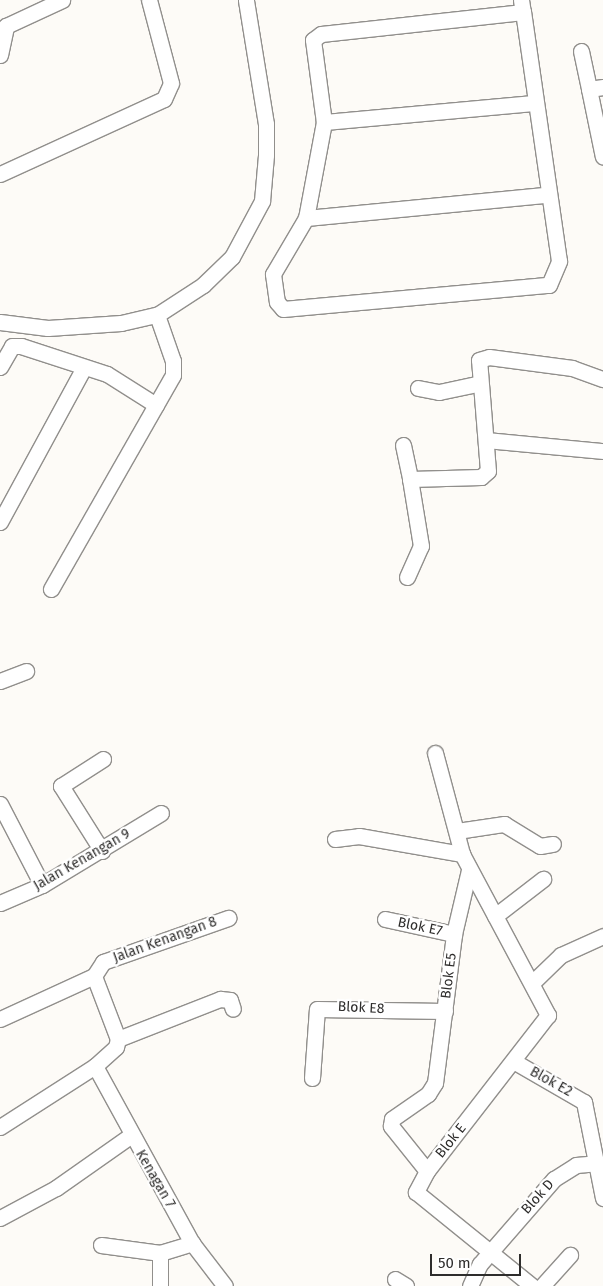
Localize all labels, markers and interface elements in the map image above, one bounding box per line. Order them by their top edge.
street label: Jalan Kenangan 9 [31,825,133,895]
street label: Jalan Kenangan 8 [111,913,219,967]
street label: Blok E7 [396,914,444,940]
street label: Blok E5 [438,952,460,1000]
street label: Blok E8 [337,998,385,1018]
street label: Blok E2 [527,1063,575,1101]
street label: Blok E [432,1121,470,1161]
street label: Kenagan 7 [132,1147,178,1211]
street label: Blok D [518,1176,558,1218]
scale bar [433,1244,524,1276]
text: 50 m [438,1254,471,1272]

